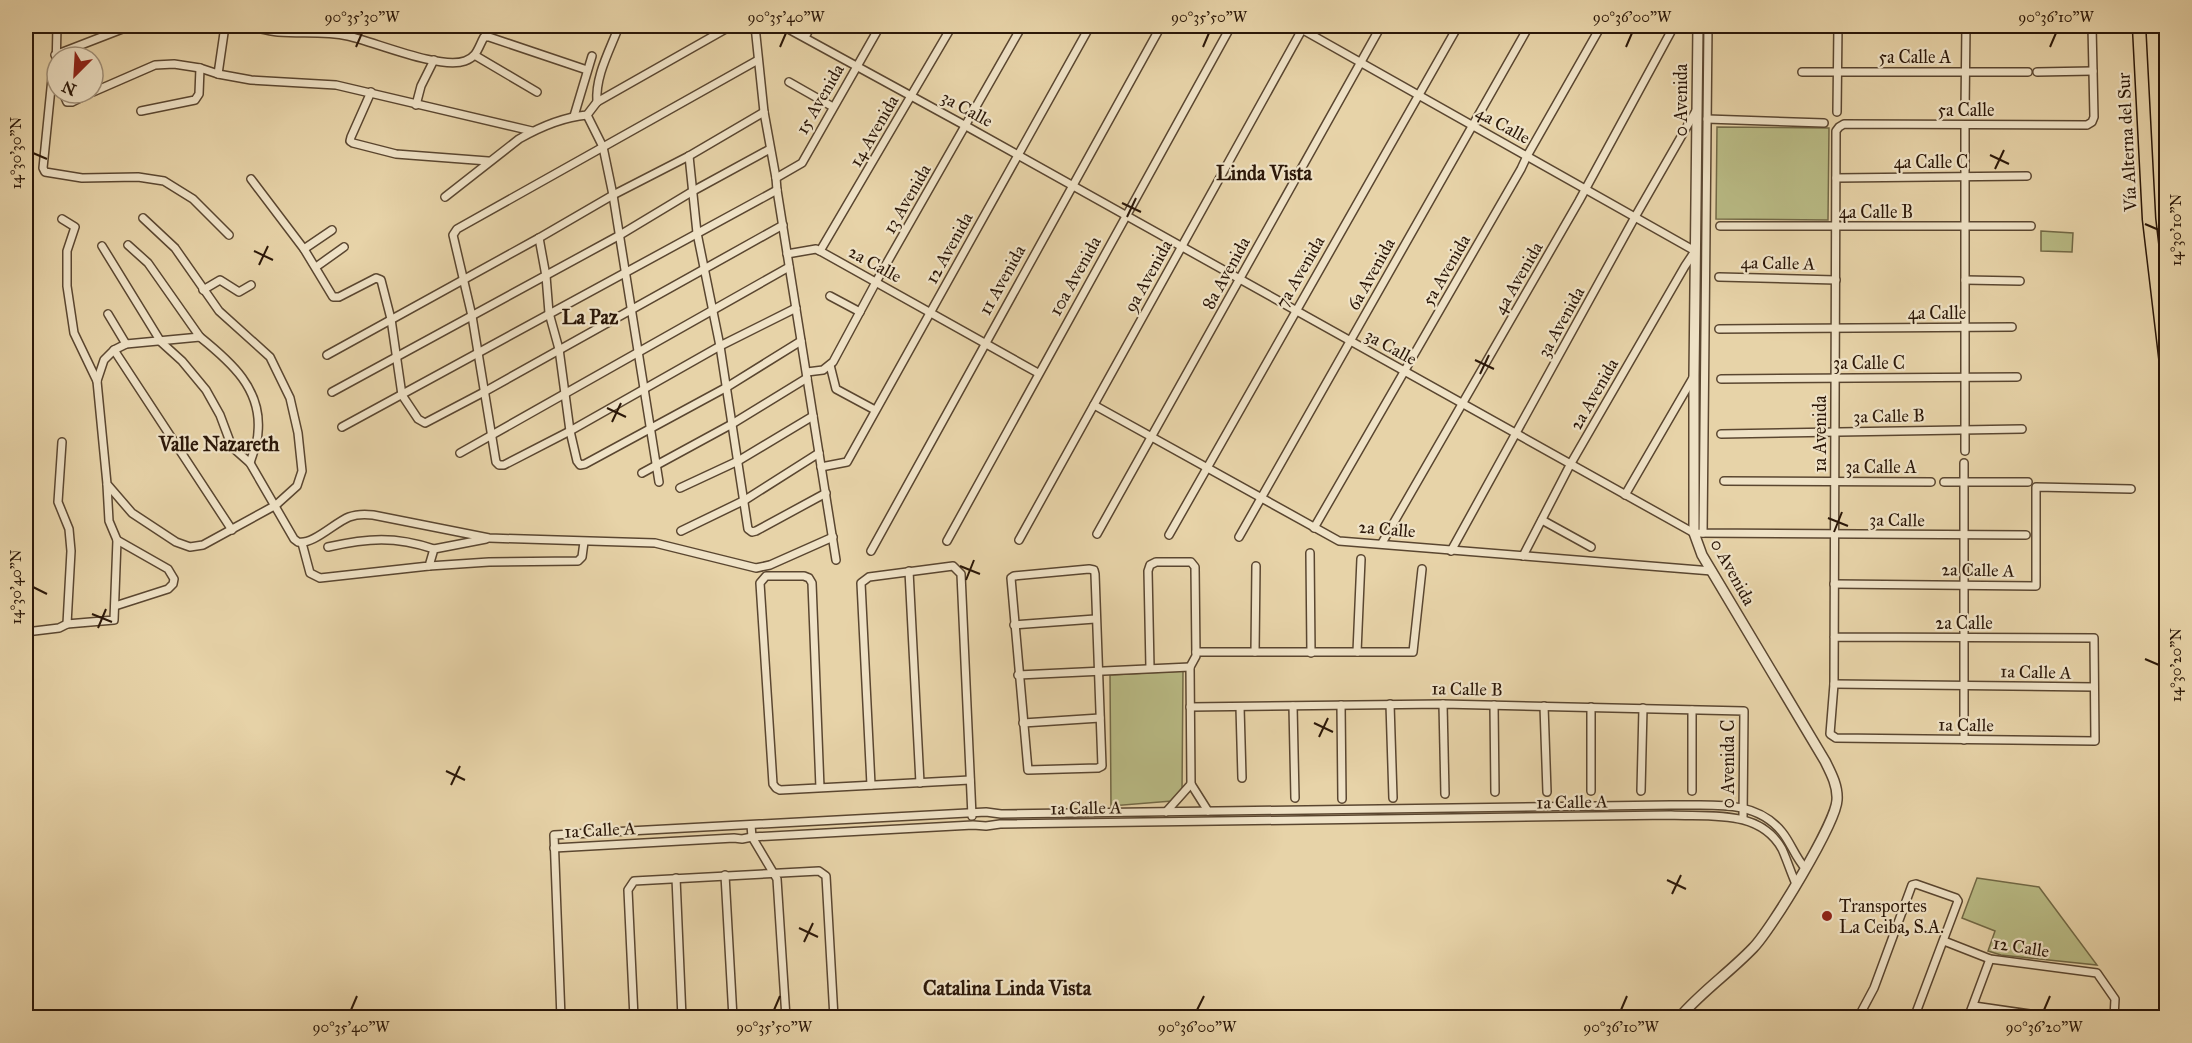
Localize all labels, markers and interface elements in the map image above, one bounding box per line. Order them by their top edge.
text: 90°35'30"W [325,8,400,26]
text: 90°35'40"W [747,8,825,26]
text: 90°35'50"W [1171,8,1248,26]
text: 90°36'00"W [1593,8,1672,26]
text: 90°36'10"W [2018,8,2094,26]
north arrow [45,45,105,105]
street label: 5a Calle A [1879,46,1951,68]
street label: 15 Avenida [791,59,849,138]
street label: 0 Avenida [1670,63,1692,136]
street label: Vía Alterna del Sur [2112,72,2142,213]
text: N [59,77,79,100]
street label: 3a Calle [937,86,997,132]
street label: 14 Avenida [845,91,904,171]
street label: 5a Calle [1938,99,1994,121]
street label: 4a Calle [1472,101,1534,149]
text: 14°30'30"N [7,116,25,189]
street label: 4a Calle C [1894,151,1968,173]
street label: 13 Avenida [878,160,936,238]
district label: Linda Vista [1216,161,1313,185]
text: 14°30'10"N [2167,193,2185,266]
street label: 4a Calle B [1839,201,1913,223]
street label: 12 Avenida [920,208,978,288]
street label: 5a Avenida [1417,230,1475,309]
street label: 10a Avenida [1044,232,1106,320]
street label: 7a Avenida [1271,232,1330,312]
street label: 8a Avenida [1197,233,1255,313]
street label: 6a Avenida [1342,234,1400,314]
street label: 9a Avenida [1119,235,1177,316]
street label: 4a Avenida [1488,237,1548,318]
street label: 2a Calle [845,240,905,288]
street label: 11 Avenida [974,241,1030,319]
street label: 4a Calle A [1741,251,1815,275]
street label: 3a Avenida [1533,283,1590,361]
street label: 4a Calle [1908,302,1966,324]
district label: La Paz [562,305,619,329]
street label: 3a Calle [1361,324,1421,370]
street label: 3a Calle C [1833,352,1905,374]
street label: 2a Avenida [1565,354,1623,434]
street label: 1a Avenida [1809,395,1831,473]
street label: 3a Calle B [1853,404,1925,428]
district label: Valle Nazareth [158,432,280,456]
street label: 3a Calle A [1845,456,1917,478]
street label: 3a Calle [1869,509,1925,531]
street label: 2a Calle [1357,516,1417,542]
street label: 0 Avenida [1706,535,1760,610]
text: 14°30'40"N [7,549,25,624]
street label: 2a Calle A [1941,558,2015,582]
street label: 2a Calle [1935,612,1993,634]
text: 14°30'20"N [2167,628,2185,702]
street label: 1a Calle A [2000,660,2072,684]
street label: 1a Calle B [1431,677,1503,701]
street label: 1a Calle [1938,714,1994,736]
street label: 0 Avenida C [1717,719,1739,809]
street label: 1a Calle A [1536,790,1608,814]
street label: 1a Calle A [1050,796,1122,820]
street label: 1a Calle A [564,817,636,843]
place label: Transportes La Ceiba, S.A. [1839,895,1944,938]
marker: Transportes La Ceiba, S.A. [1820,909,1834,923]
street label: 12 Calle [1991,932,2051,962]
district label: Catalina Linda Vista [923,976,1092,1000]
text: 90°35'40"W [312,1018,390,1036]
text: 90°35'50"W [736,1018,813,1036]
text: 90°36'00"W [1158,1018,1237,1036]
text: 90°36'10"W [1583,1018,1659,1036]
text: 90°36'20"W [2006,1018,2083,1036]

